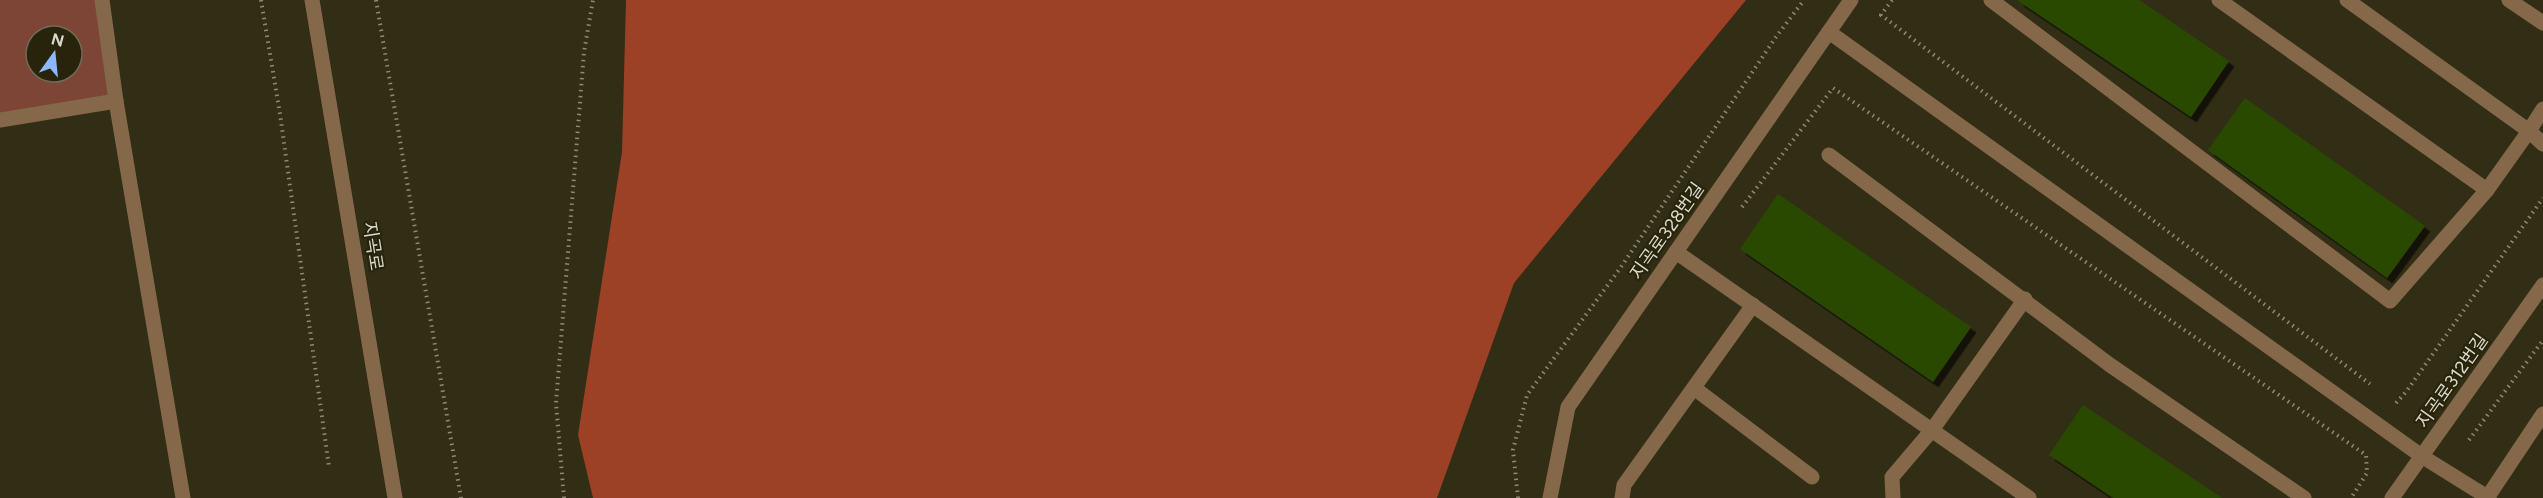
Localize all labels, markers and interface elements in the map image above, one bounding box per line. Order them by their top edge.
north arrow [24,24,84,84]
text: N [49,29,66,51]
street label: 지곡로328번길 [1625,178,1709,284]
street label: 지곡로 [358,220,388,272]
street label: 지곡로312번길 [2411,330,2493,432]

